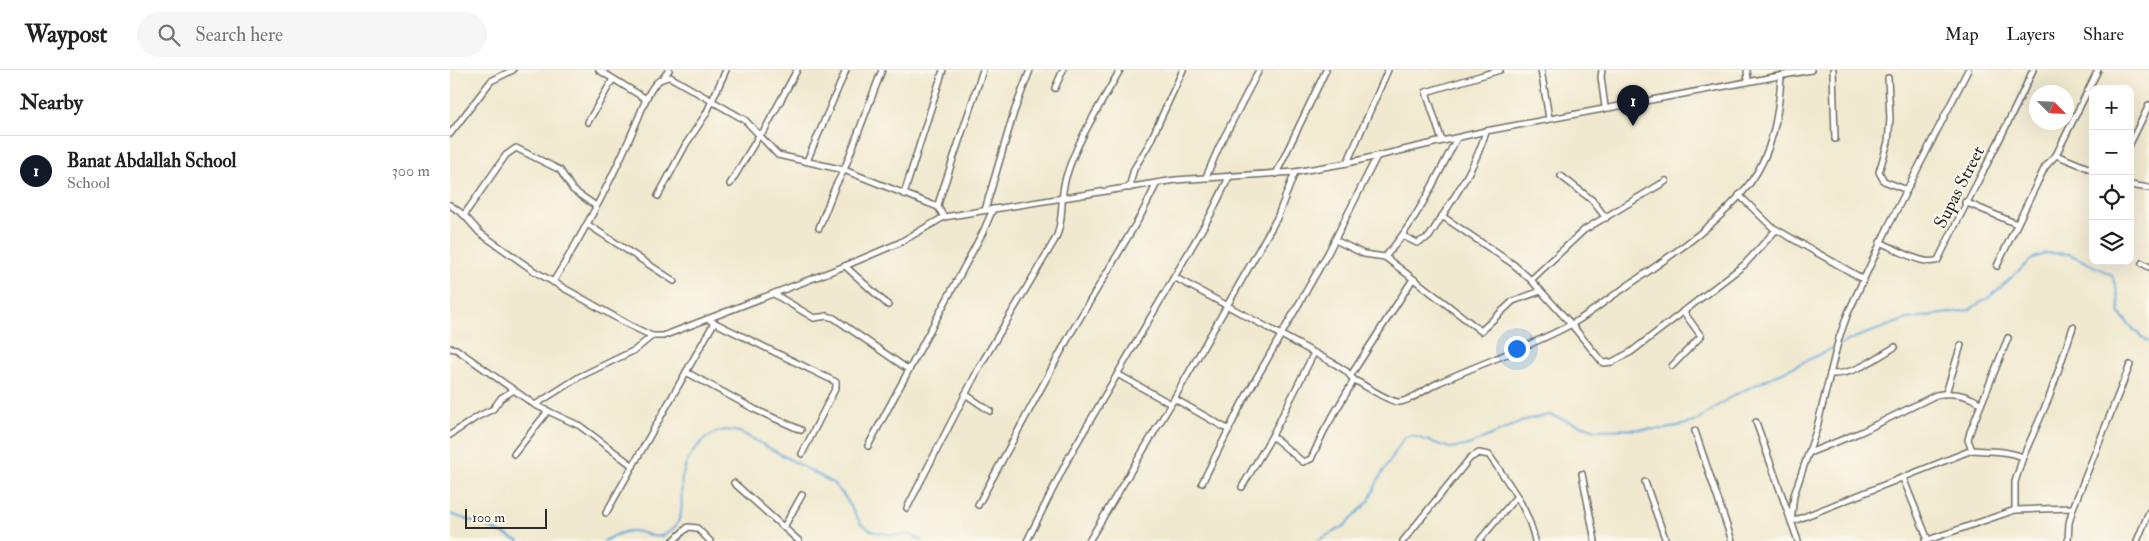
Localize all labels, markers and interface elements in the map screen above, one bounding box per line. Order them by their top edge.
search box [137,12,487,57]
text: Waypost [25,19,107,50]
icon: search [155,21,183,49]
text: Search here [195,23,283,47]
text: Map [1945,23,1979,46]
text: Layers [2007,23,2055,46]
text: Share [2083,23,2124,46]
pin: 1 [1617,85,1649,126]
north arrow [2029,85,2074,130]
map controls [2089,85,2134,265]
button: + [2089,85,2134,130]
text: Nearby [20,89,83,116]
button: − [2089,130,2134,175]
street label: Supas Street [1929,142,1990,232]
text: Banat Abdallah School [67,149,236,173]
text: 1 [33,161,39,181]
text: 300 m [392,161,430,181]
text: School [67,173,110,193]
button: locate [2089,175,2134,220]
button: layers [2089,220,2134,265]
your location [1504,336,1530,362]
scale bar [465,506,548,529]
text: 100 m [472,509,505,526]

